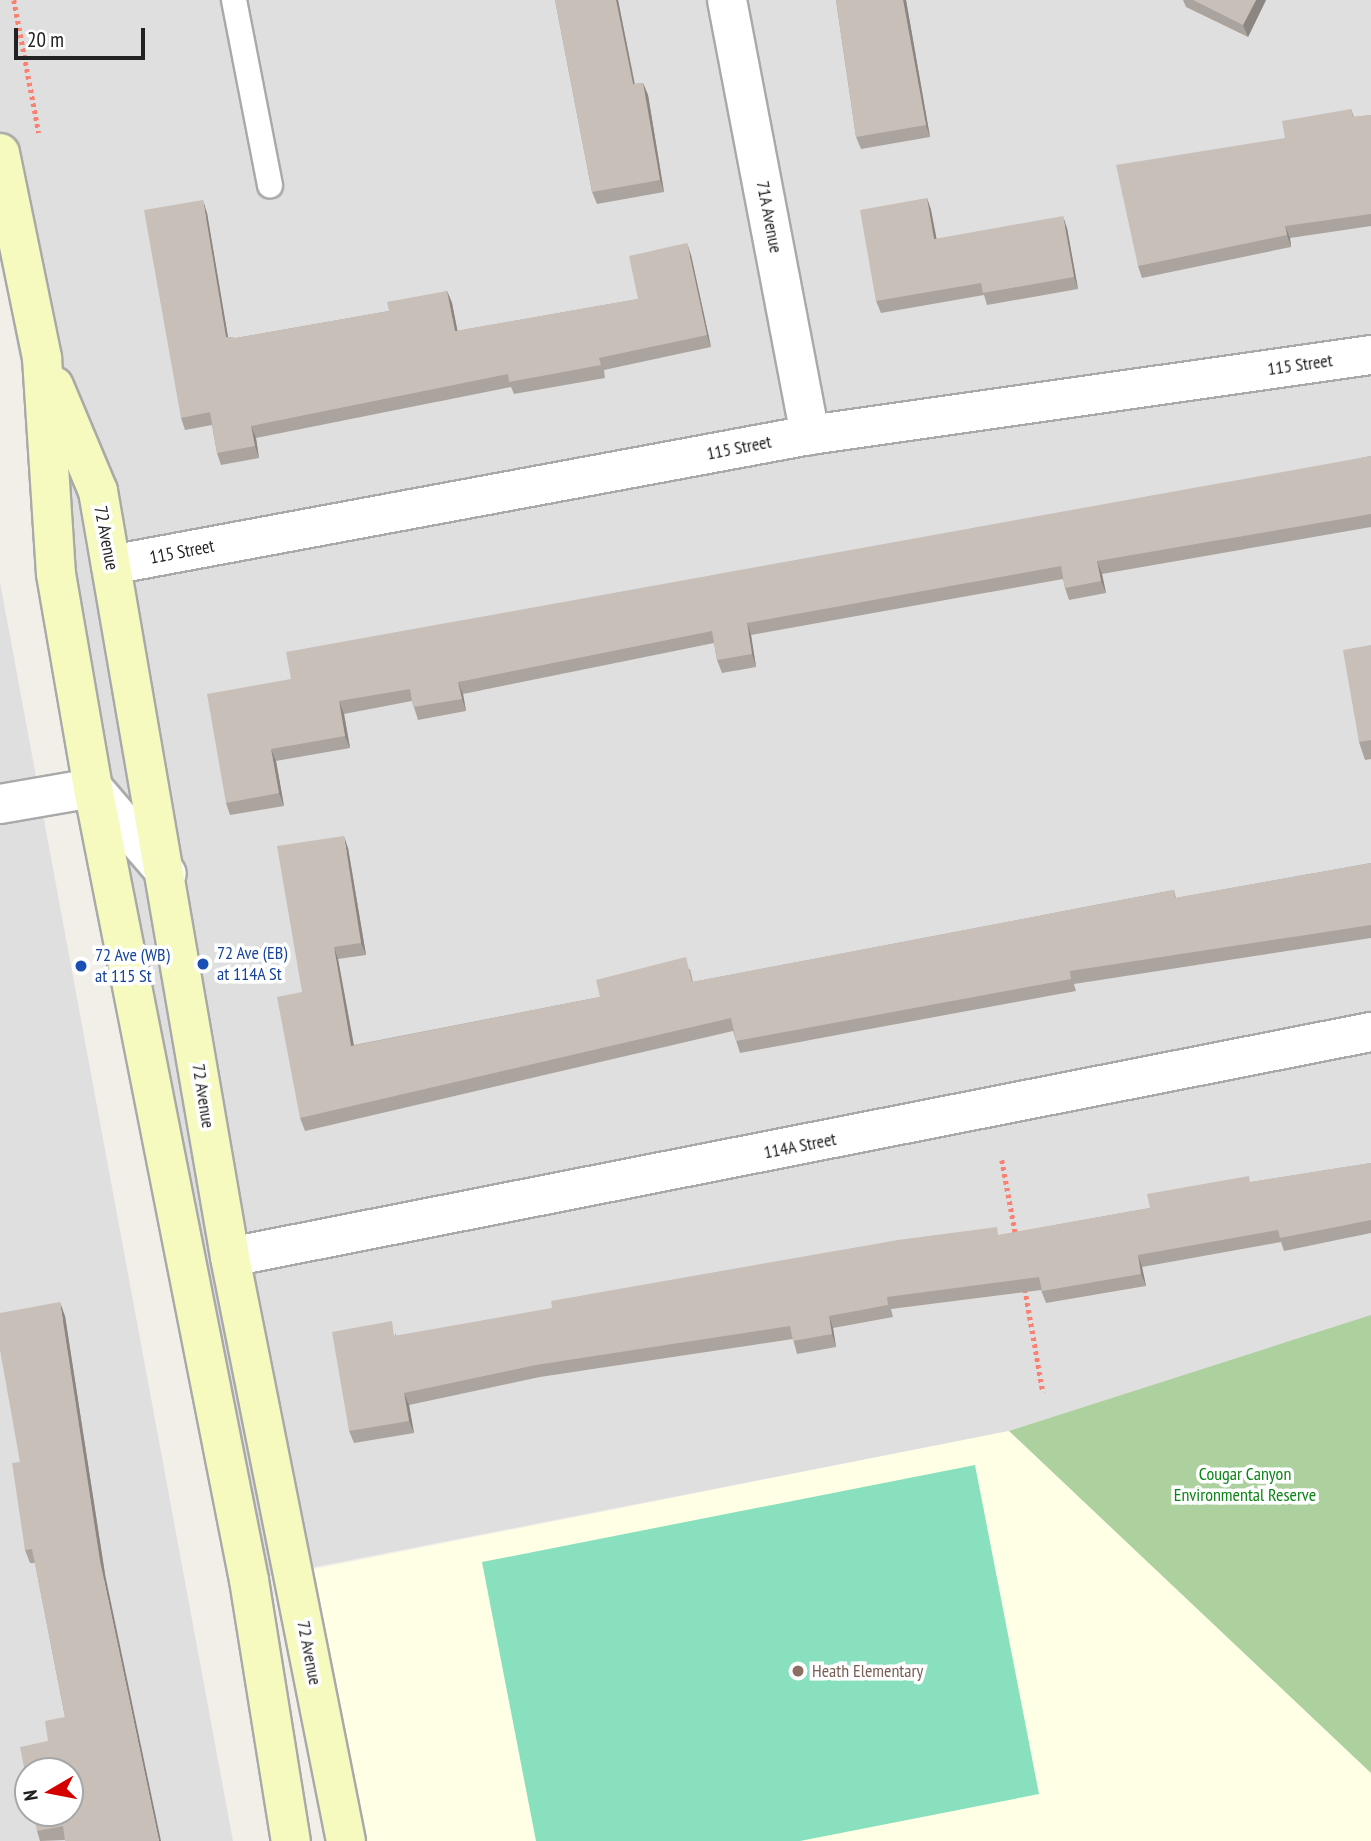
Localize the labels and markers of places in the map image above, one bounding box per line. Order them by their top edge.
place label: 72 Ave (EB) at 114A St [217,943,288,986]
place label: 72 Ave (WB) at 115 St [95,945,170,988]
marker: 72 Ave (EB) at 114A St [195,956,211,972]
marker: 72 Ave (WB) at 115 St [73,958,89,974]
place label: Heath Elementary [812,1660,923,1682]
marker: Heath Elementary [790,1663,806,1679]

